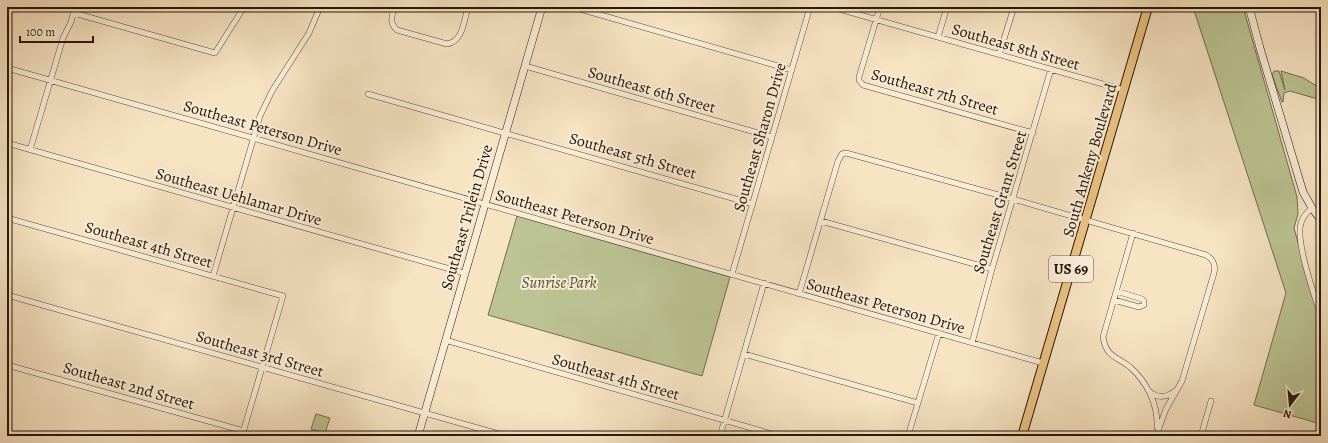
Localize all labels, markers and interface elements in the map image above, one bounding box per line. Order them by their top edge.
scale bar [20,18,93,44]
street label: Southeast 8th Street [949,18,1082,76]
text: 100 m [26,24,55,40]
street label: Southeast Sharon Drive [728,60,792,214]
street label: Southeast 6th Street [585,61,718,119]
street label: Southeast 7th Street [869,63,1001,121]
street label: South Ankeny Boulevard [1057,80,1123,240]
street label: Southeast Peterson Drive [181,95,345,161]
street label: Southeast 5th Street [567,127,699,185]
street label: Southeast Grant Street [968,128,1032,276]
street label: Southeast Trilein Drive [436,142,498,293]
street label: Southeast Uehlamar Drive [153,163,324,231]
street label: Southeast Peterson Drive [493,184,657,250]
street label: Southeast 4th Street [82,216,215,274]
road number: US 69 [1049,256,1093,282]
park label: Sunrise Park [521,272,597,294]
street label: Southeast Peterson Drive [804,273,968,339]
street label: Southeast 3rd Street [193,325,326,383]
street label: Southeast 4th Street [549,348,682,406]
street label: Southeast 2nd Street [61,357,197,415]
north arrow [1270,385,1310,425]
text: N [1281,406,1293,422]

